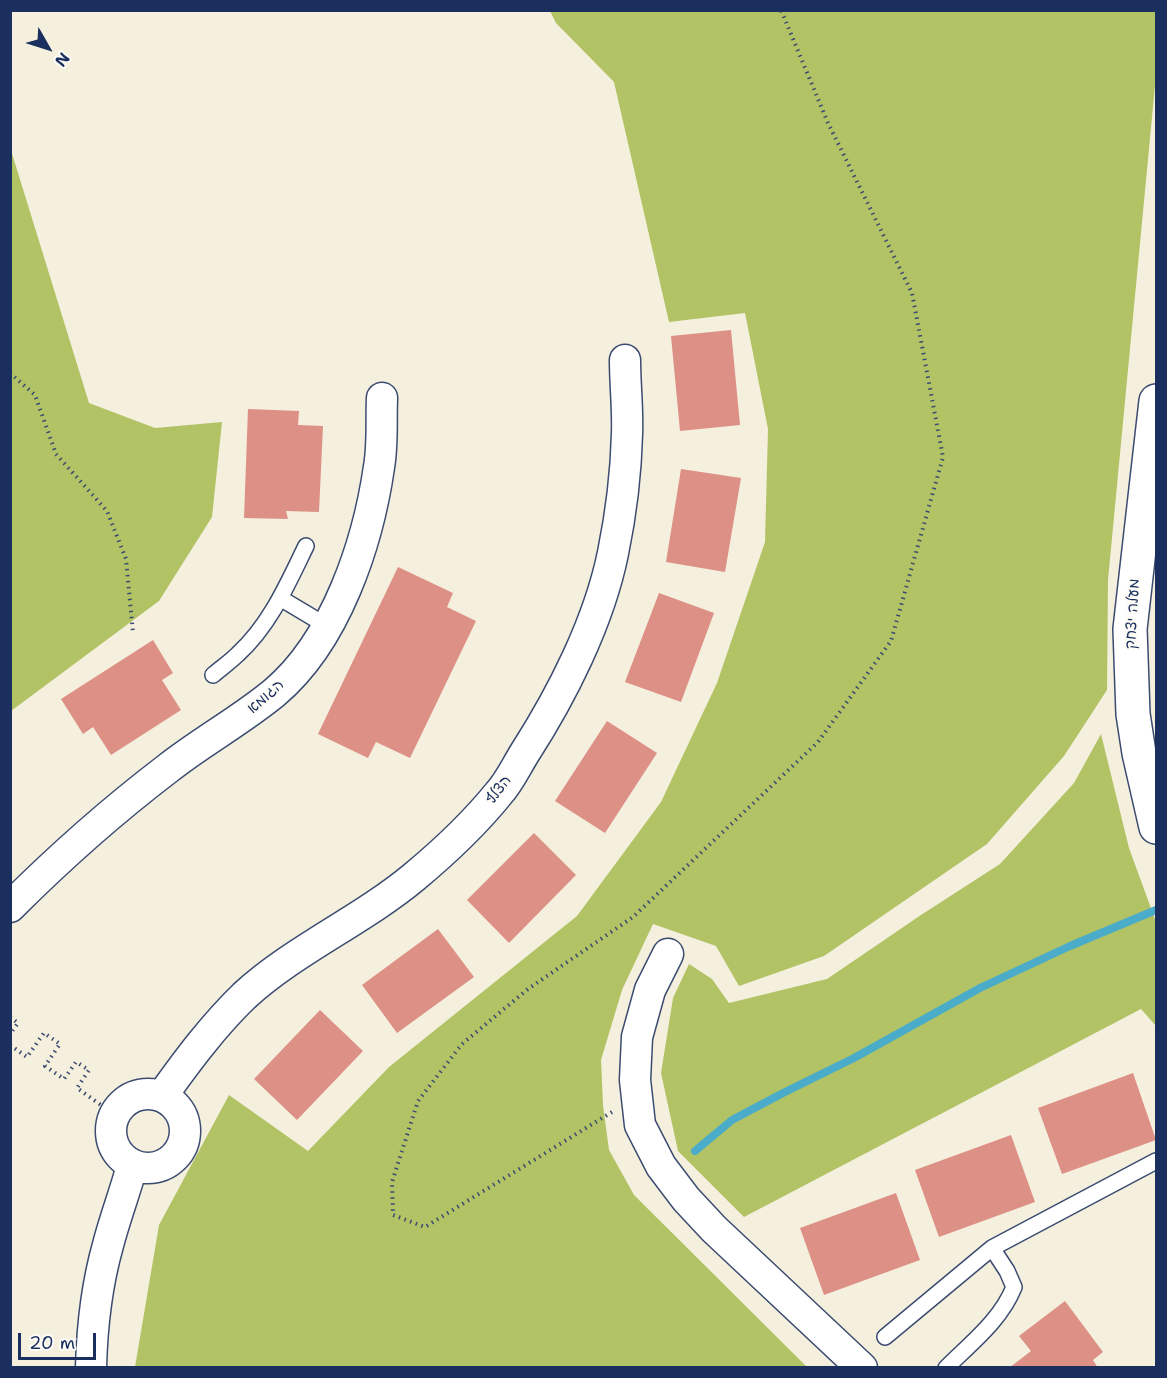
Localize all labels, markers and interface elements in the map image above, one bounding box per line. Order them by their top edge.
north arrow [18,18,78,78]
text: N [50,48,75,71]
street label: מעלה יצחק [1122,578,1144,650]
street label: הגומא [244,676,288,718]
street label: הצלף [482,772,516,808]
scale bar [21,1321,99,1359]
text: 20 m [29,1331,75,1355]

